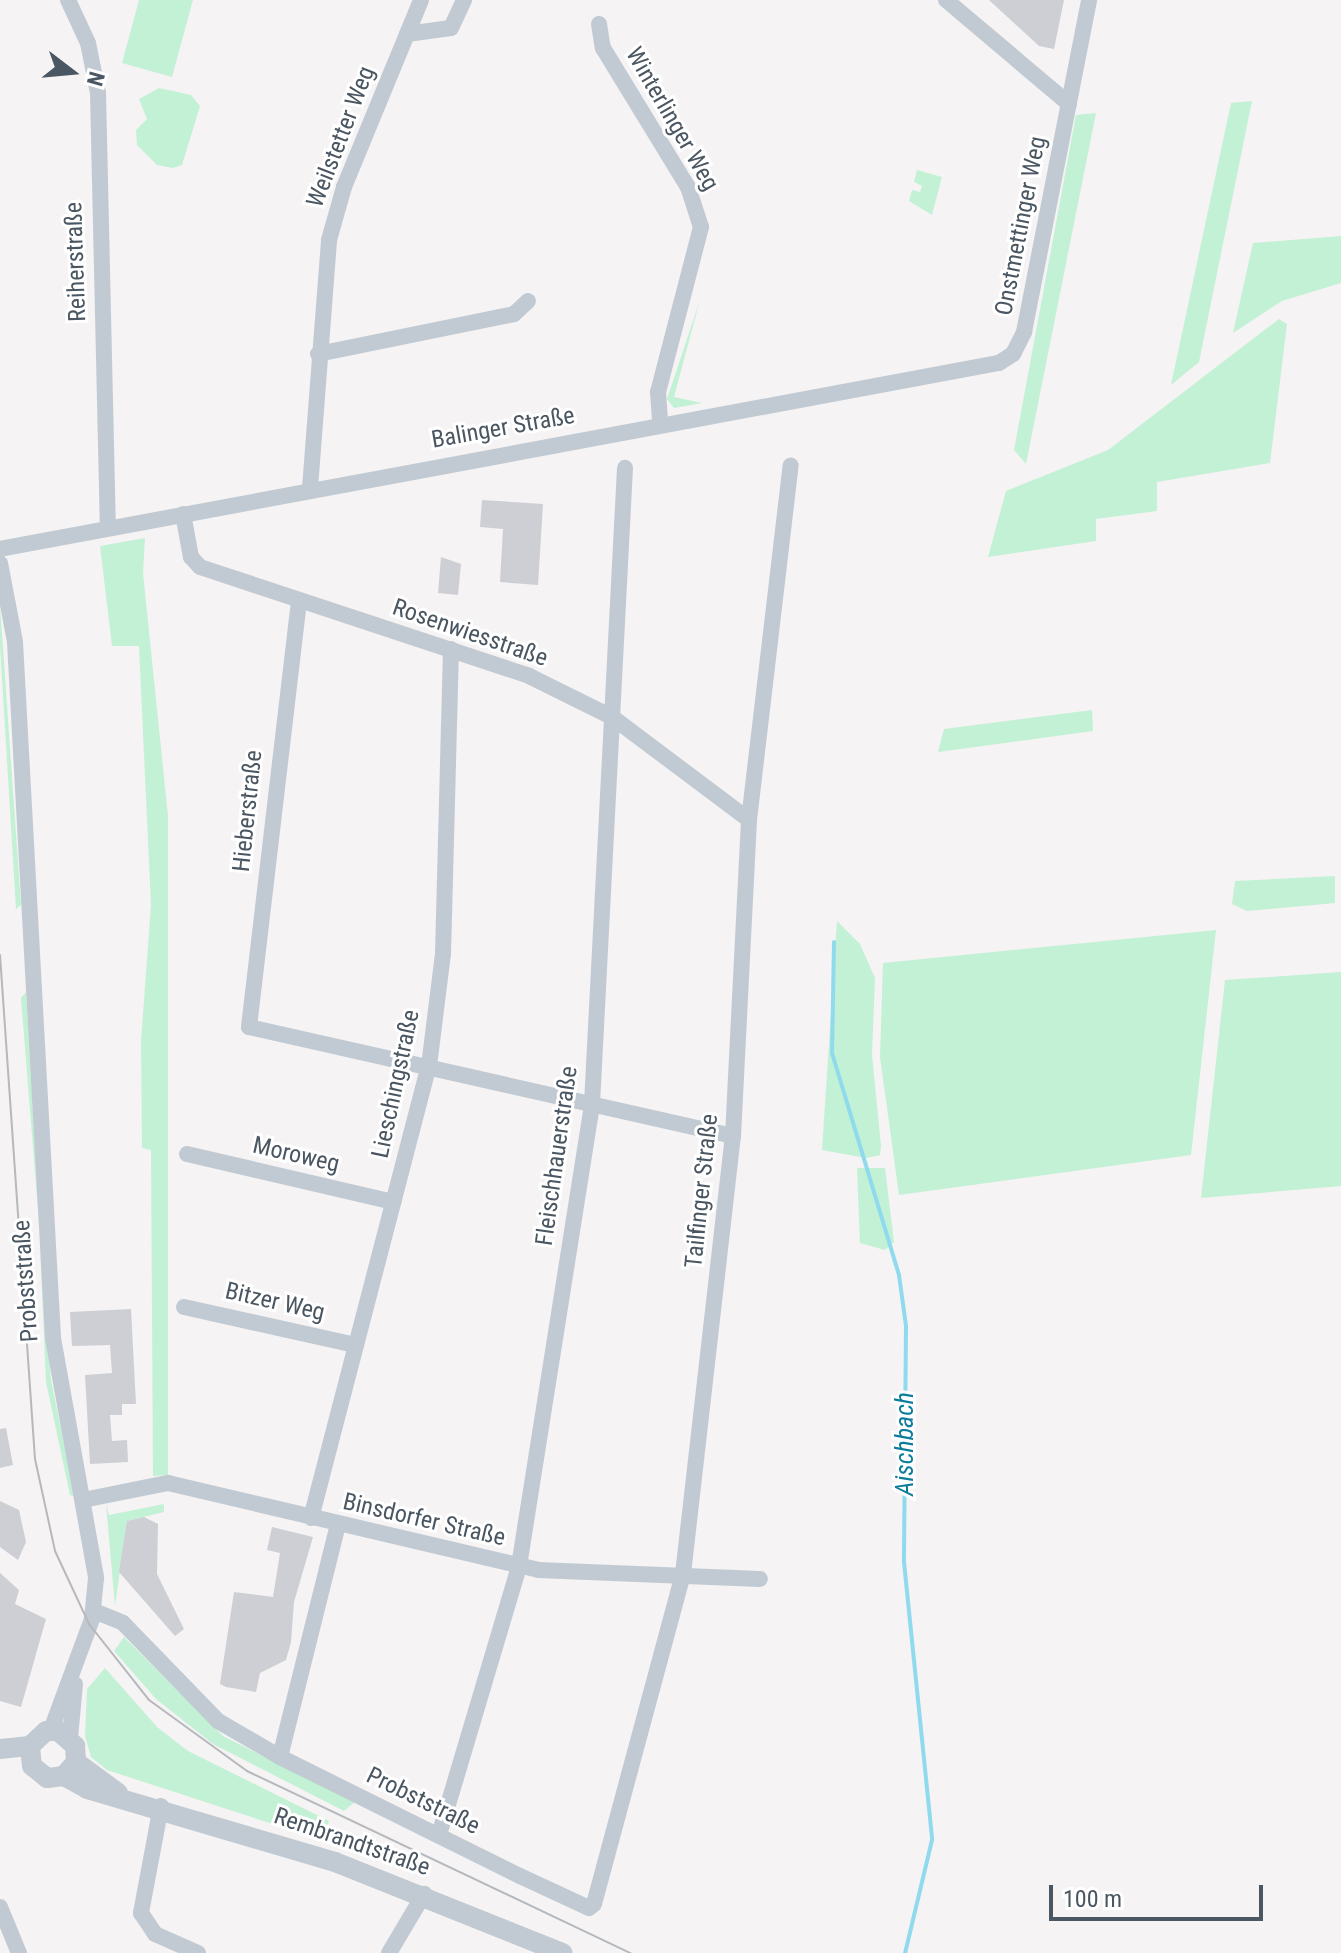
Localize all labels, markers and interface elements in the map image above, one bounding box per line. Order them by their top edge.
north arrow [32,32,112,112]
street label: Winterlinger Weg [619,42,725,196]
street label: Weilstetter Weg [301,62,381,212]
text: N [82,69,109,89]
street label: Onstmettinger Weg [990,134,1052,318]
street label: Reiherstraße [60,202,92,322]
street label: Balinger Straße [429,401,577,455]
street label: Rosenwiesstraße [389,593,551,673]
street label: Hieberstraße [227,749,269,873]
street label: Lieschingstraße [366,1007,426,1161]
street label: Fleischhauerstraße [530,1064,584,1248]
street label: Tailfinger Straße [680,1113,724,1269]
street label: Moroweg [250,1131,342,1179]
street label: Probststraße [7,1219,45,1343]
street label: Bitzer Weg [222,1277,328,1327]
water label: Aischbach [889,1392,921,1496]
street label: Binsdorfer Straße [340,1487,508,1553]
street label: Probststraße [362,1761,484,1841]
street label: Rembrandtstraße [270,1802,434,1882]
scale bar [1053,1869,1267,1919]
text: 100 m [1063,1885,1122,1913]

